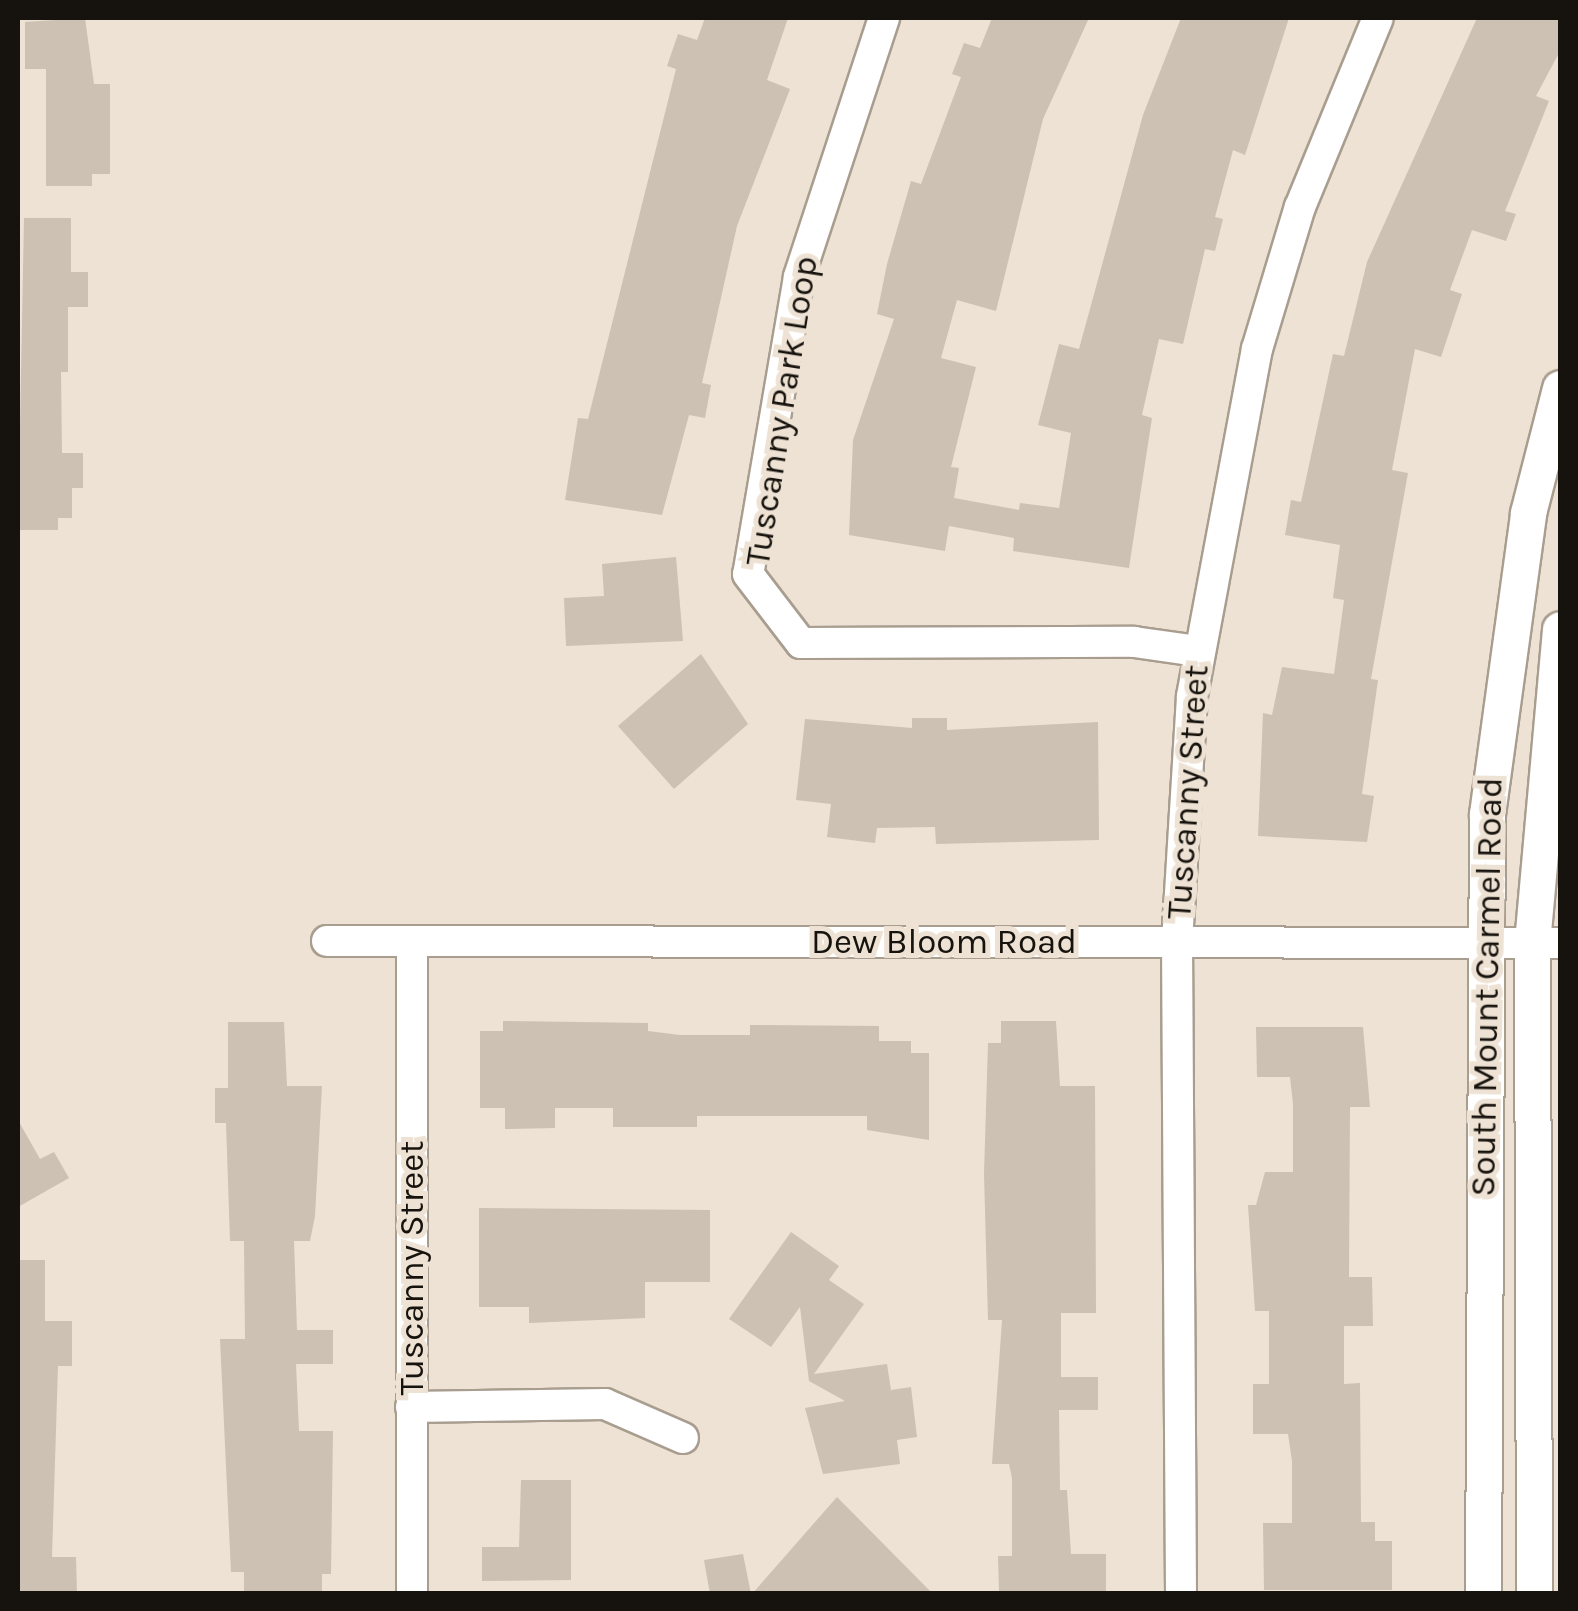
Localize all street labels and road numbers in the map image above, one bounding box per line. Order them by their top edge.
street label: Tuscanny Park Loop [737,253,827,569]
street label: Tuscanny Street [1158,663,1218,921]
street label: South Mount Carmel Road [1462,777,1512,1197]
street label: Dew Bloom Road [811,921,1077,963]
street label: Tuscanny Street [391,1141,433,1395]

